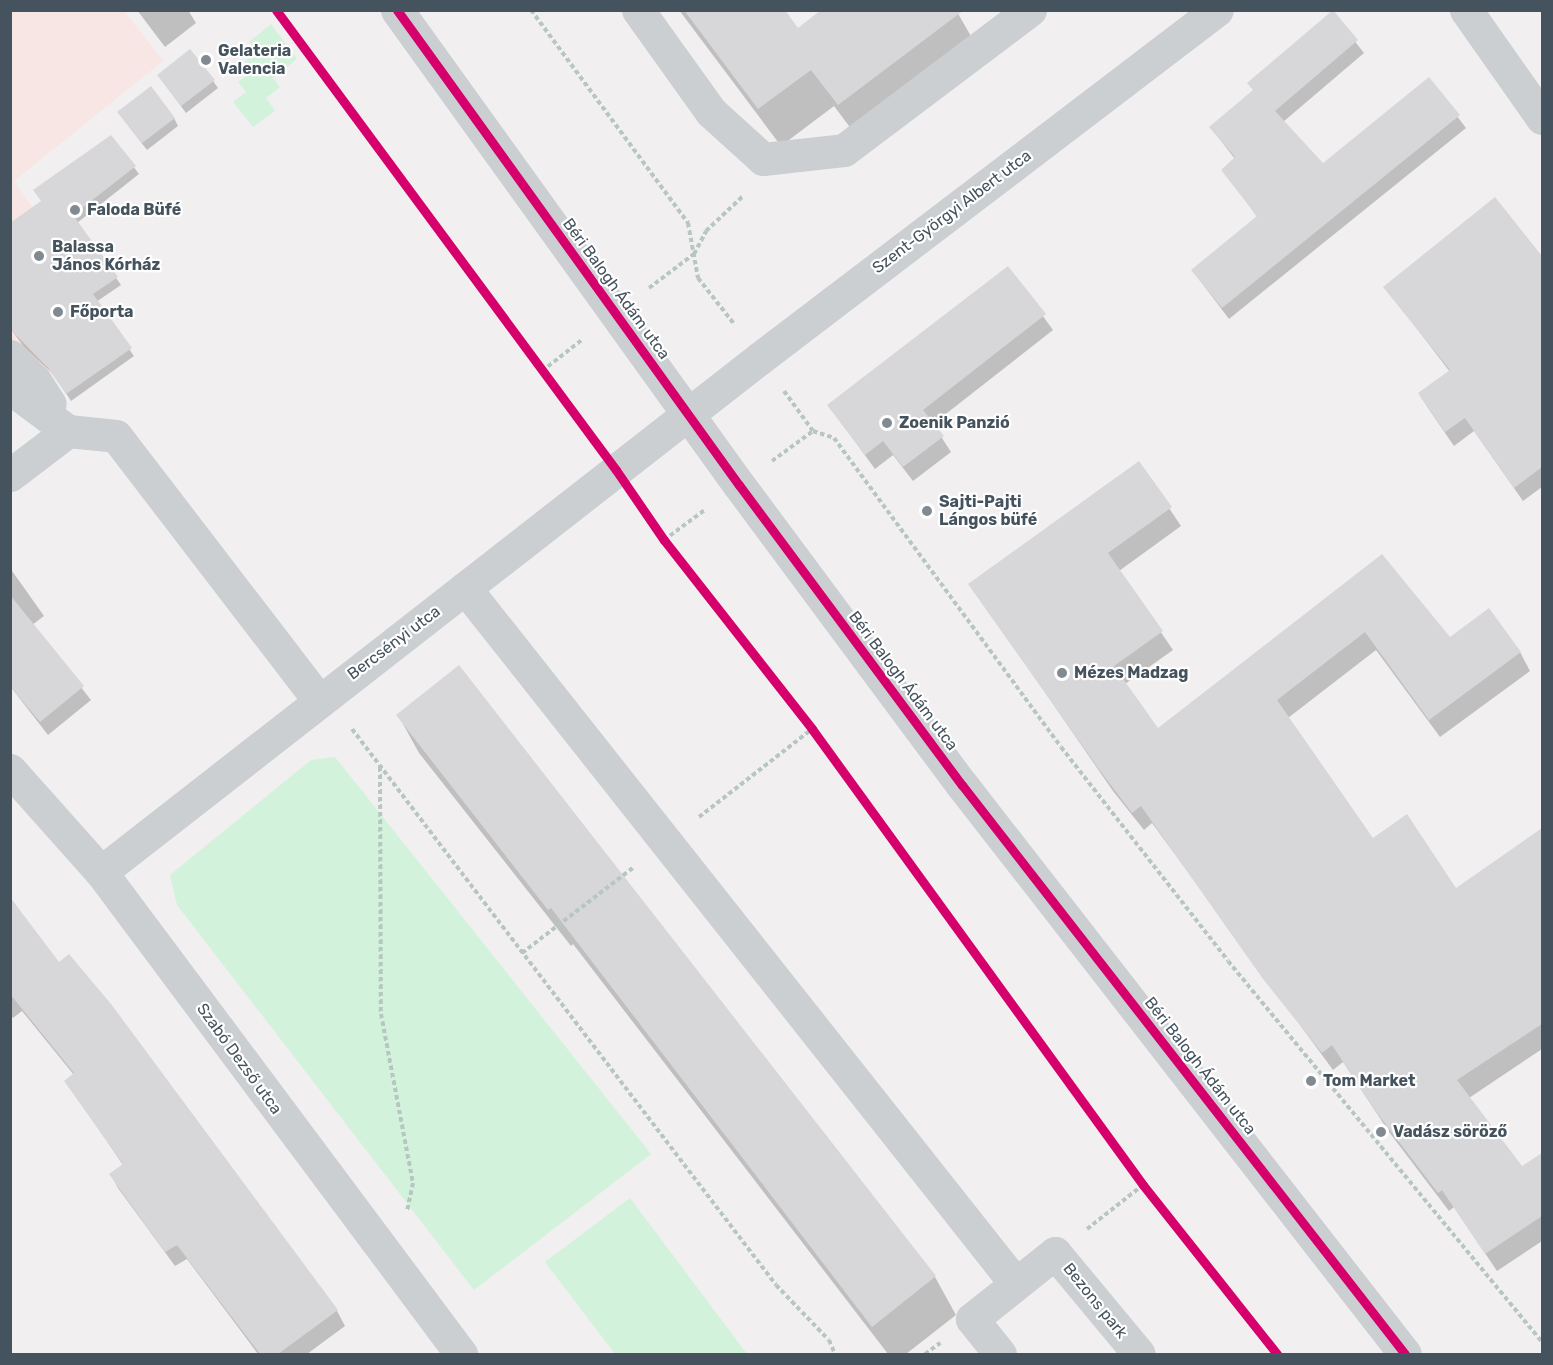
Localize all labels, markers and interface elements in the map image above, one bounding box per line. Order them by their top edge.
place label: Gelateria Valencia [218,41,291,79]
marker: Gelateria Valencia [199,53,213,67]
street label: Szent-Györgyi Albert utca [869,146,1035,278]
place label: Faloda Büfé [87,200,181,220]
marker: Faloda Büfé [68,203,82,217]
street label: Béri Balogh Ádám utca [558,215,674,363]
place label: Balassa János Kórház [52,237,160,275]
marker: Balassa János Kórház [30,247,48,265]
place label: Főporta [70,302,134,322]
marker: Főporta [51,305,65,319]
place label: Zoenik Panzió [899,413,1010,433]
marker: Zoenik Panzió [880,416,894,430]
place label: Sajti-Pajti Lángos büfé [939,492,1037,530]
marker: Sajti-Pajti Lángos büfé [920,504,934,518]
street label: Bercsényi utca [344,602,444,684]
street label: Béri Balogh Ádám utca [844,607,962,755]
place label: Mézes Madzag [1074,663,1188,683]
marker: Mézes Madzag [1055,666,1069,680]
street label: Béri Balogh Ádám utca [1140,993,1260,1139]
street label: Szabó Dezső utca [192,1000,286,1118]
place label: Tom Market [1323,1071,1415,1091]
marker: Tom Market [1304,1074,1318,1088]
place label: Vadász söröző [1393,1122,1507,1142]
marker: Vadász söröző [1374,1125,1388,1139]
street label: Bezons park [1059,1259,1131,1343]

